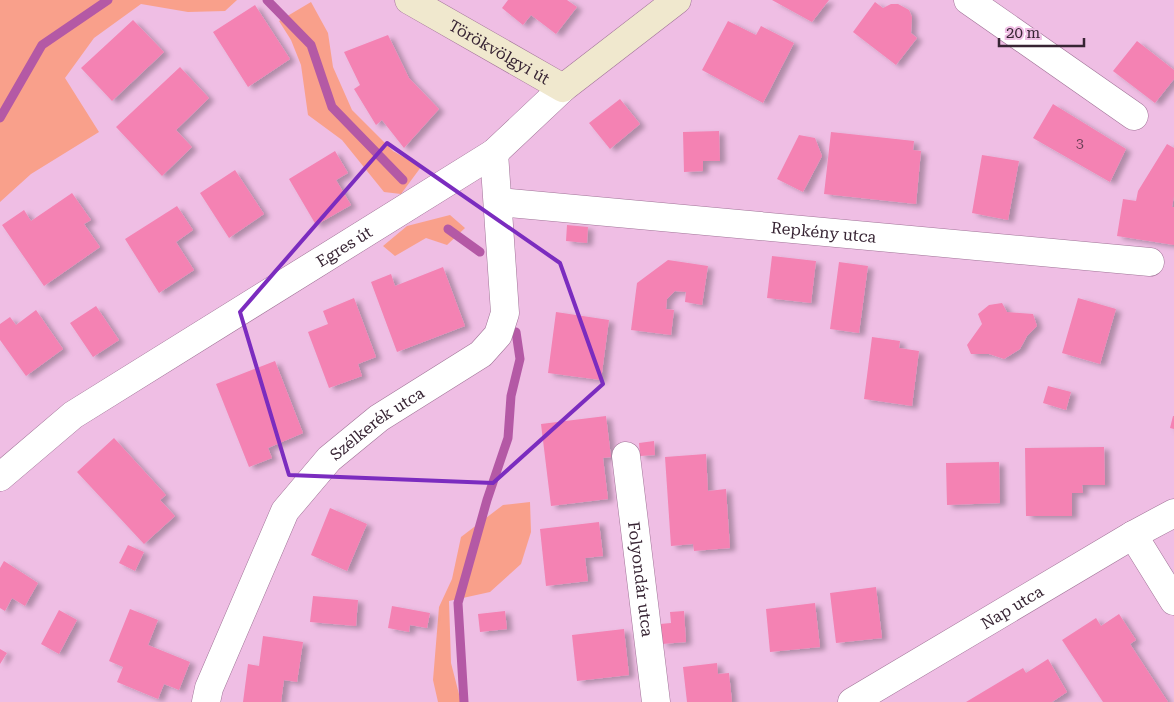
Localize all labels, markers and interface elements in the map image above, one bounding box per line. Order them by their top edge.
scale bar [999,15,1084,47]
street label: Törökvölgyi út [445,16,553,88]
text: 20 m [1006,24,1041,42]
house number: 3 [1076,135,1084,151]
street label: Repkény utca [770,218,877,247]
street label: Egres út [313,222,376,271]
street label: Szélkerék utca [326,383,428,464]
street label: Folyondár utca [624,520,657,638]
street label: Nap utca [978,581,1047,633]

